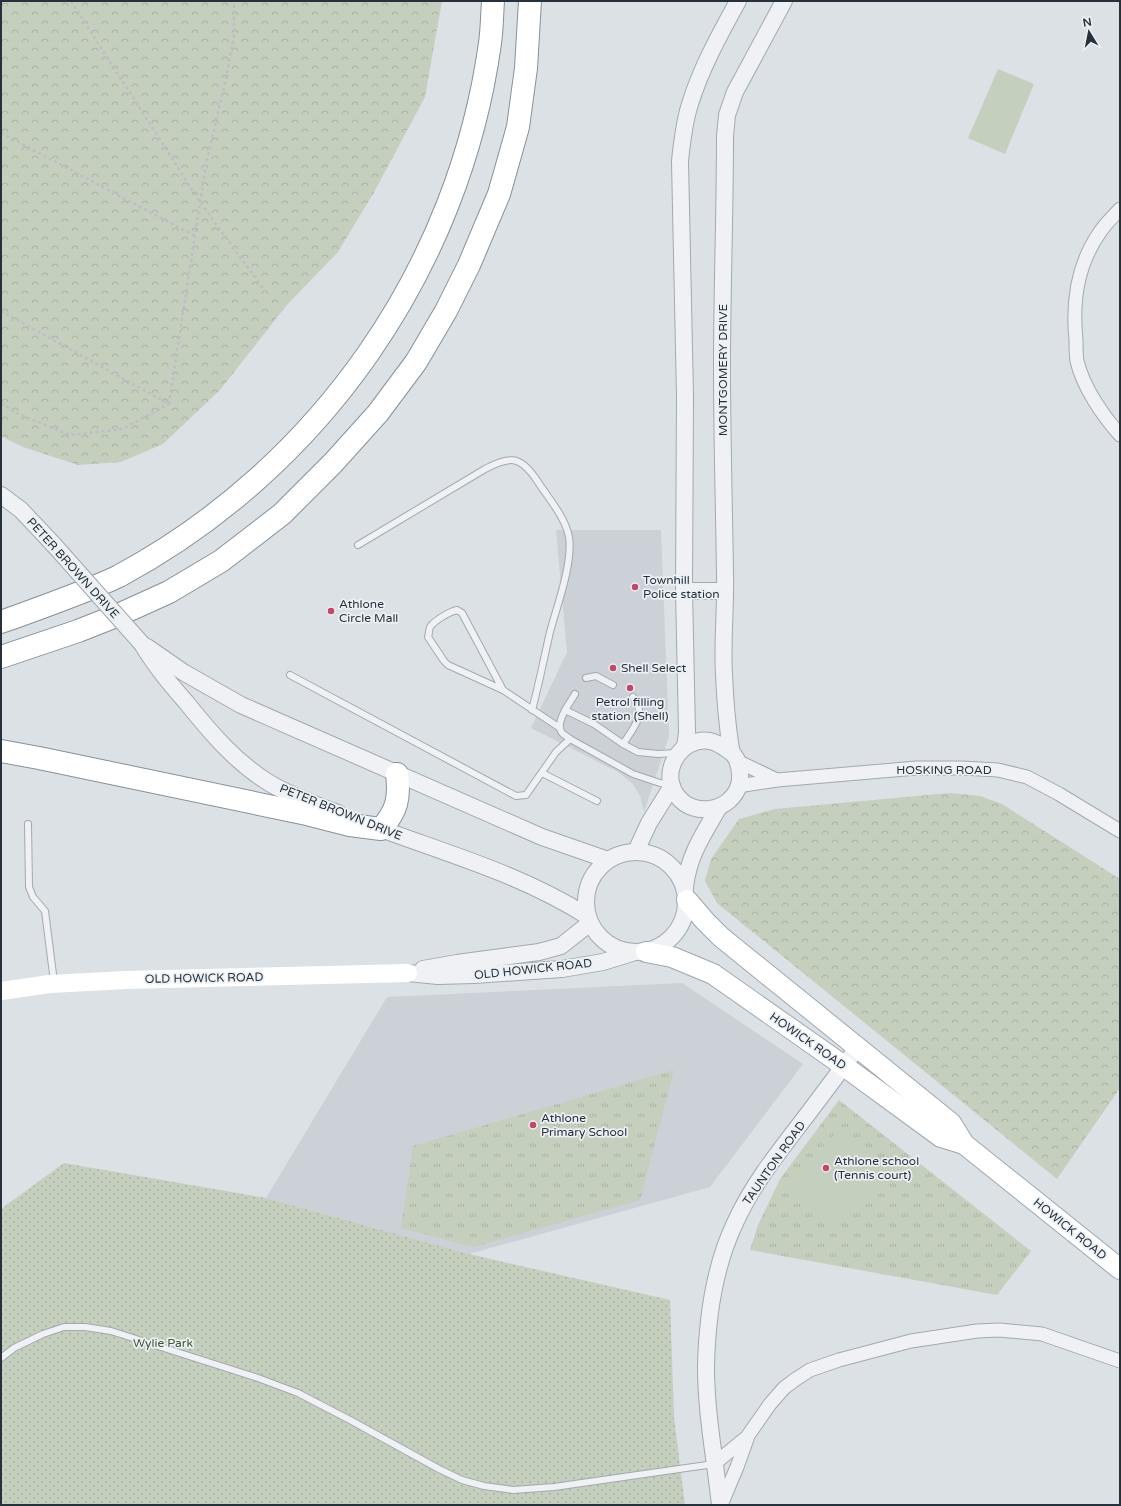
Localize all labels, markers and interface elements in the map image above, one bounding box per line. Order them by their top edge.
north arrow [1069,12,1109,52]
text: N [1082,15,1093,30]
street label: MONTGOMERY DRIVE [716,303,730,436]
street label: PETER BROWN DRIVE [24,515,122,622]
place label: Townhill Police station [643,573,720,601]
marker: Townhill Police station [630,582,640,592]
place label: Athlone Circle Mall [339,597,398,625]
marker: Athlone Circle Mall [326,606,336,616]
place label: Shell Select [621,661,687,675]
marker: Shell Select [608,663,618,673]
marker: Petrol filling station (Shell) [625,683,635,693]
place label: Petrol filling station (Shell) [591,695,669,723]
street label: HOSKING ROAD [896,763,992,777]
street label: PETER BROWN DRIVE [278,781,405,843]
street label: OLD HOWICK ROAD [473,956,593,982]
street label: OLD HOWICK ROAD [145,970,263,986]
street label: HOWICK ROAD [767,1009,849,1073]
place label: Athlone Primary School [541,1111,627,1139]
street label: TAUNTON ROAD [740,1118,808,1208]
marker: Athlone Primary School [528,1120,538,1130]
place label: Athlone school (Tennis court) [834,1154,919,1182]
marker: Athlone school (Tennis court) [821,1163,831,1173]
street label: HOWICK ROAD [1031,1195,1109,1263]
park label: Wylie Park [133,1336,193,1350]

